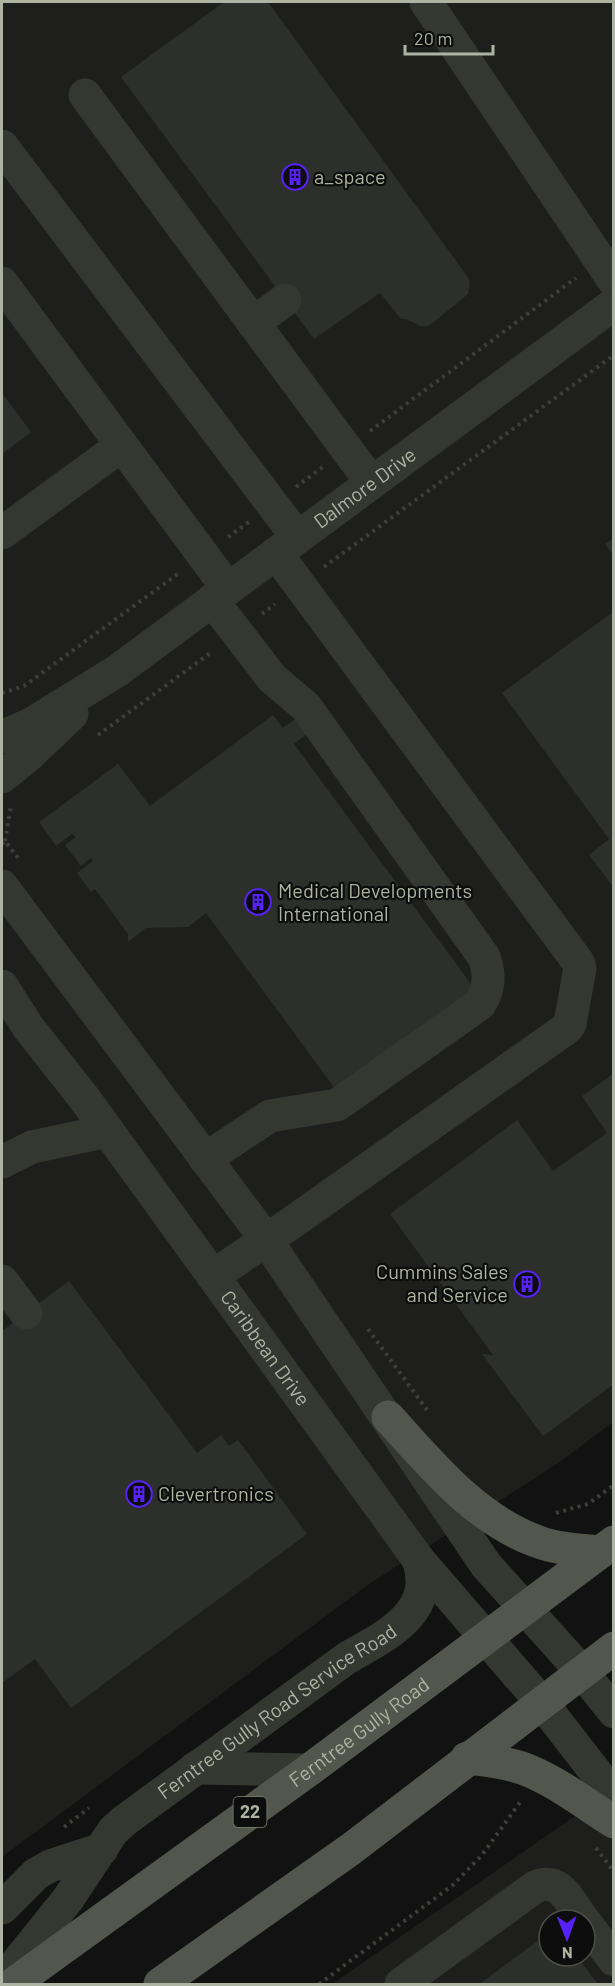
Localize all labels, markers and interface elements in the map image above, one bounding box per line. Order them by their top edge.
scale bar [405,18,494,56]
text: 20 m [414,27,452,49]
building icon: a_space [280,162,310,192]
place label: a_space [314,164,386,188]
street label: Dalmore Drive [309,442,420,533]
place label: Medical Developments International [278,878,472,925]
building icon: Medical Developments International [243,887,273,917]
place label: Cummins Sales and Service [376,1259,508,1306]
building icon: Cummins Sales and Service [512,1269,542,1299]
street label: Caribbean Drive [216,1285,316,1410]
building icon: Clevertronics [124,1479,154,1509]
place label: Clevertronics [158,1481,274,1505]
street label: Ferntree Gully Road Service Road [153,1619,401,1803]
street label: Ferntree Gully Road [283,1672,433,1792]
road number: 22 [234,1797,266,1827]
north arrow [537,1908,597,1968]
text: N [562,1944,573,1963]

